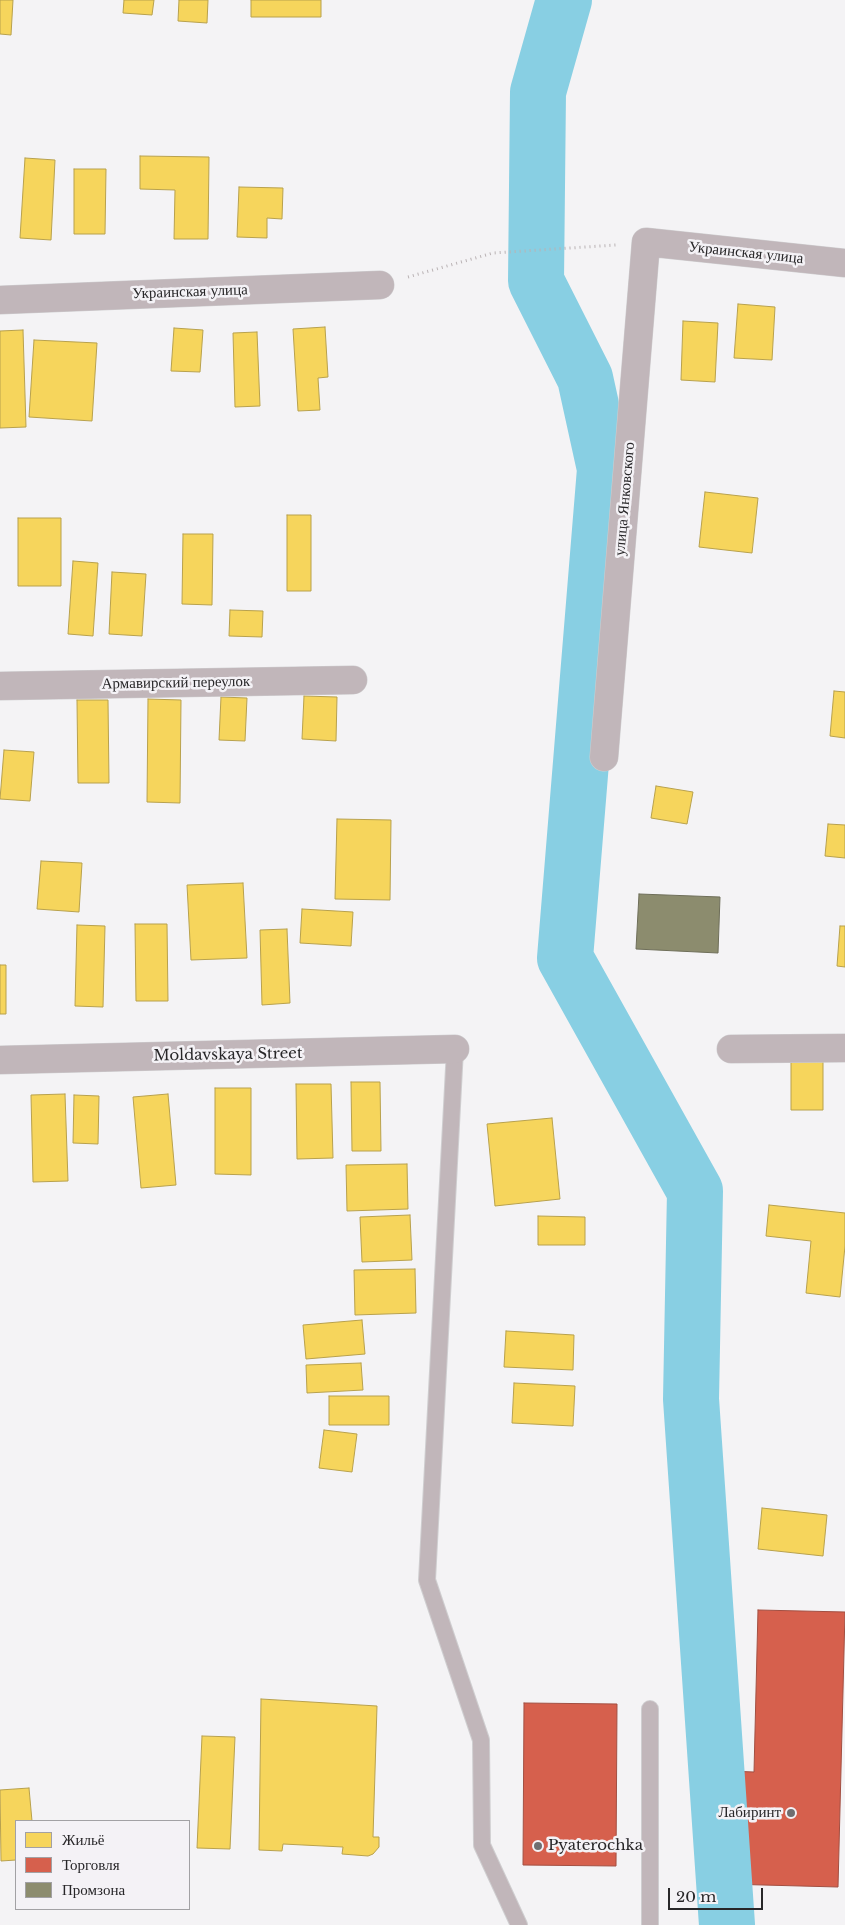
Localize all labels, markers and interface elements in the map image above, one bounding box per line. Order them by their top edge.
street label: Украинская улица [688,238,804,268]
street label: Украинская улица [132,281,248,303]
street label: улица Янковского [611,441,639,557]
street label: Армавирский переулок [102,673,250,693]
street label: Moldavskaya Street [153,1045,303,1065]
place label: Лабиринт [718,1804,781,1822]
marker: Лабиринт [785,1807,797,1819]
legend [15,1820,190,1910]
text: Жильё [62,1830,104,1849]
place label: Pyaterochka [548,1837,643,1855]
marker: Pyaterochka [532,1840,544,1852]
text: Торговля [62,1855,120,1874]
scale bar [670,1878,765,1910]
text: Промзона [62,1880,125,1899]
text: 20 m [676,1887,716,1906]

